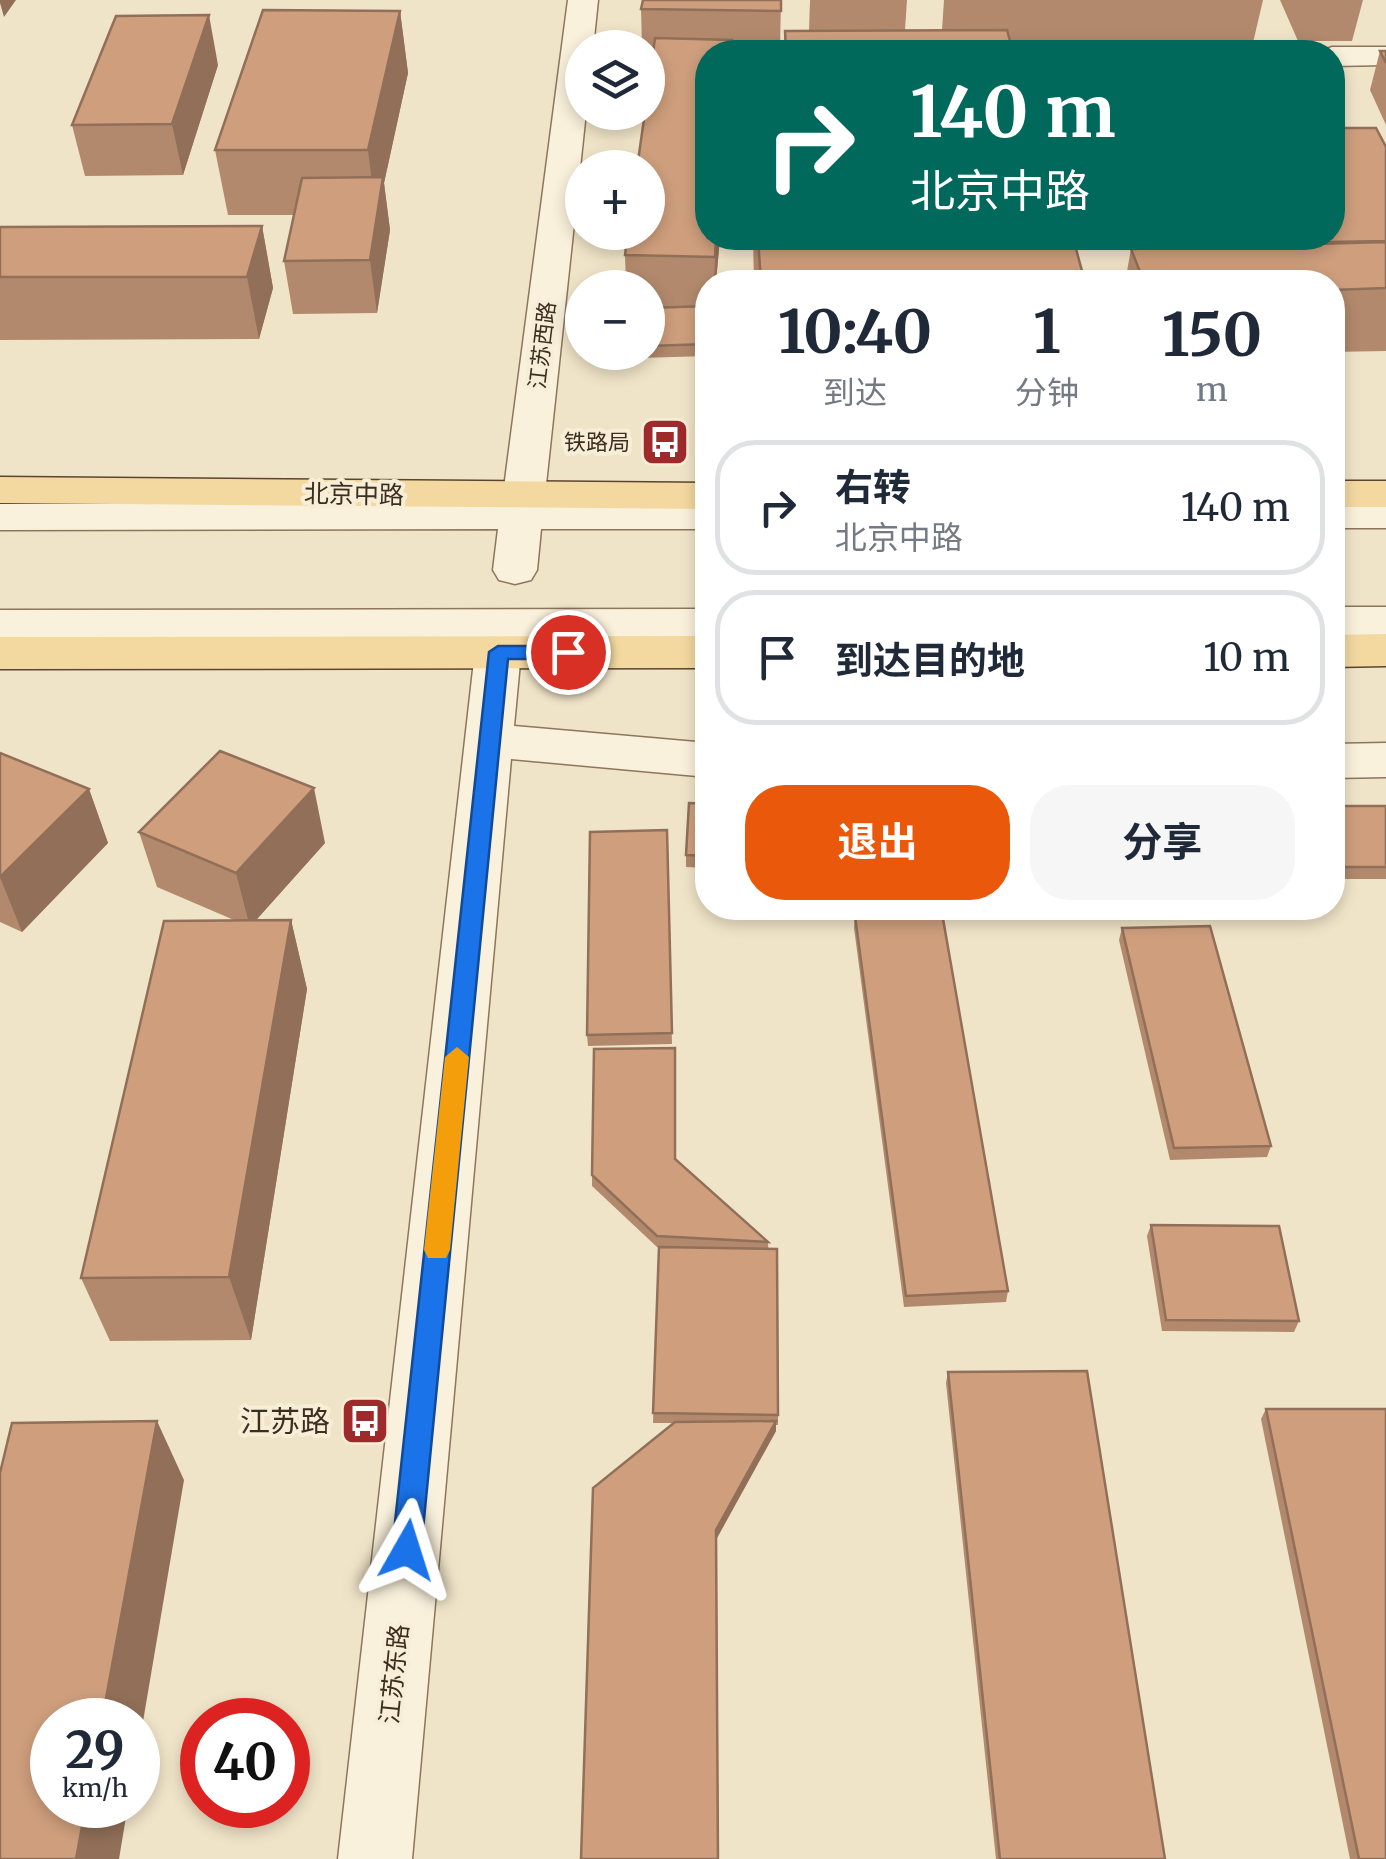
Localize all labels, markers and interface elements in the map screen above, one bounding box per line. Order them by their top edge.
map controls [565,30,665,370]
button: layers [565,30,665,130]
text: 140 m [910,68,1116,156]
icon: right [745,80,875,210]
button: + [565,150,665,250]
text: 北京中路 [910,163,1090,219]
button: − [565,270,665,370]
text: 10:40 [778,294,932,369]
text: 1 [1033,294,1061,369]
text: 150 [1162,297,1262,372]
street label: 江苏西路 [523,300,561,390]
text: m [1196,370,1228,410]
text: 到达 [823,373,887,413]
text: 分钟 [1015,373,1079,413]
bus stop icon: 铁路局 [639,416,691,468]
place label: 铁路局 [564,428,630,456]
text: 右转 [835,464,911,511]
street label: 北京中路 [304,477,404,511]
icon: right [750,480,805,535]
text: 140 m [1181,484,1290,531]
text: 北京中路 [835,518,963,558]
pin [526,610,611,695]
icon: arrive [541,625,596,680]
icon: arrive [750,630,805,685]
text: 10 m [1203,634,1290,681]
text: 到达目的地 [835,637,1025,684]
button: 退出 [745,785,1010,900]
button: 分享 [1030,785,1295,900]
bus stop icon: 江苏路 [339,1395,391,1447]
place label: 江苏路 [240,1402,330,1440]
position arrow [355,1498,459,1602]
street label: 江苏东路 [373,1623,415,1725]
speed limit sign: 40 [180,1698,310,1828]
text: 29 [65,1719,125,1782]
text: km/h [62,1772,128,1804]

